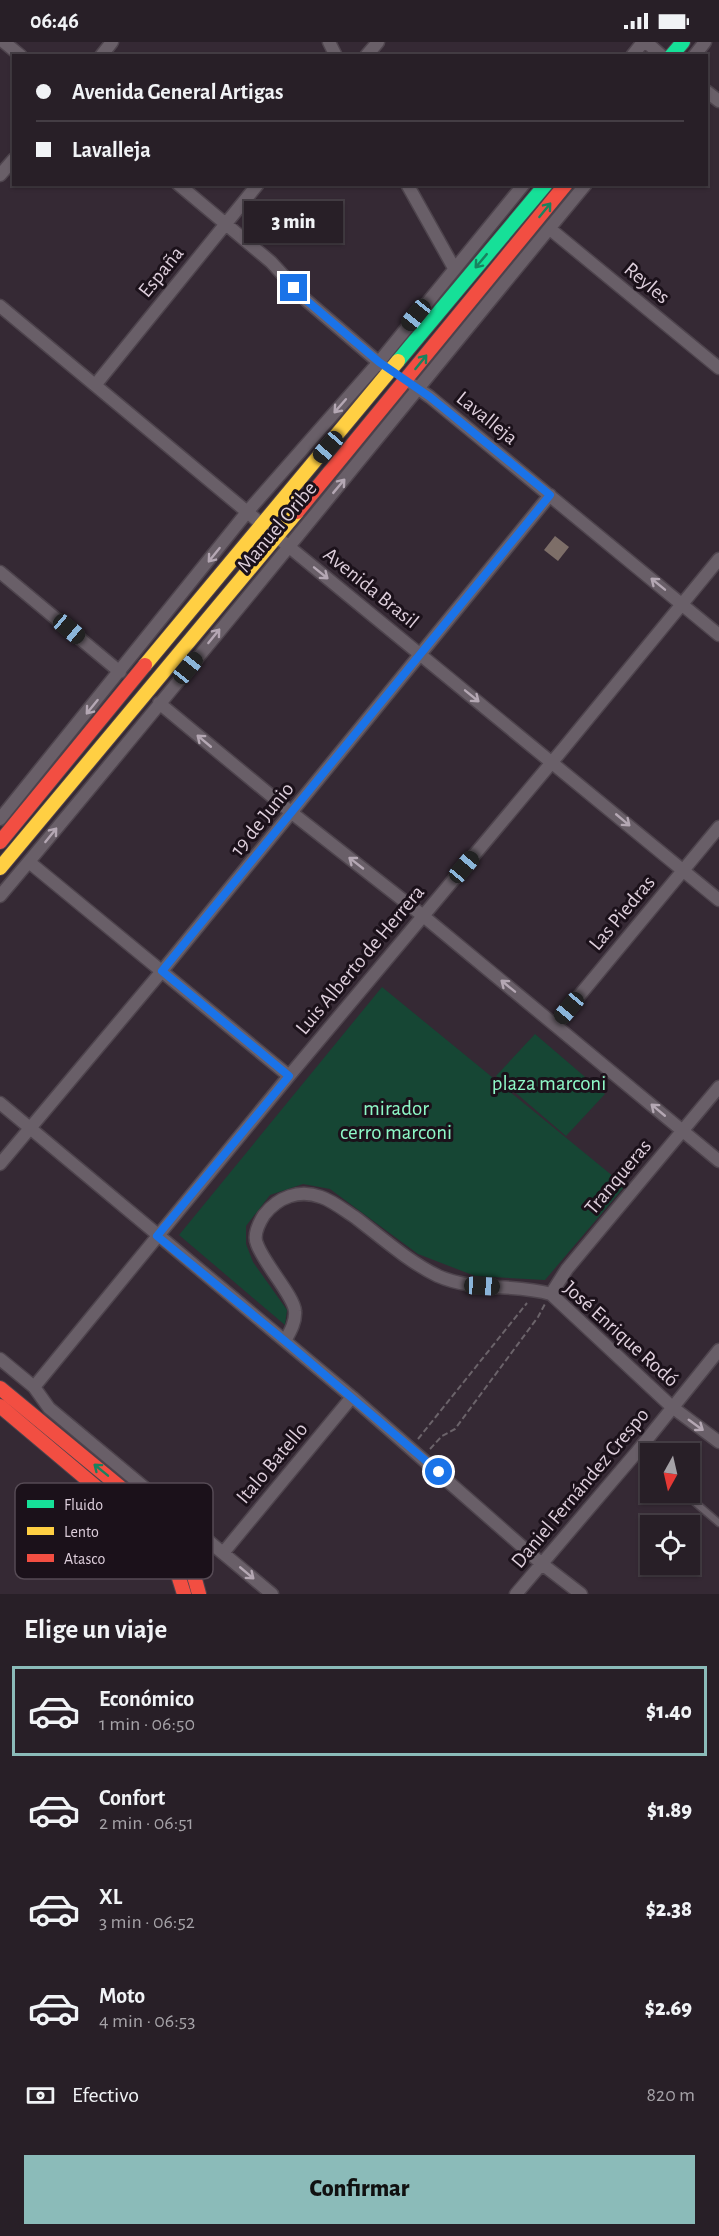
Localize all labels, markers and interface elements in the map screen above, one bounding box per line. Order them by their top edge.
text: 06:46 [30,10,79,32]
text: Avenida General Artigas [72,81,284,103]
text: Lavalleja [72,139,151,161]
callout: 3 min [244,201,344,243]
one-way arrow [538,203,551,219]
text: 3 min [271,212,316,232]
street label: España [134,242,188,301]
one-way arrow [474,253,488,268]
street label: Reyles [620,258,674,308]
route end [280,274,307,301]
car [398,295,434,335]
one-way arrow [415,354,428,370]
street label: Lavalleja [453,387,522,449]
one-way arrow [333,398,347,413]
car [309,428,347,466]
street label: Manuel Oribe [233,478,321,576]
one-way arrow [332,478,345,494]
street label: Avenida Brasil [320,544,422,632]
one-way arrow [207,547,220,563]
one-way arrow [313,566,328,580]
one-way arrow [650,577,666,590]
car [49,611,89,647]
one-way arrow [208,628,221,644]
car [170,648,206,688]
one-way arrow [464,690,480,703]
one-way arrow [85,699,98,715]
one-way arrow [196,734,212,747]
street label: 19 de Junio [226,778,298,860]
one-way arrow [615,813,631,826]
one-way arrow [44,827,57,843]
car [446,847,482,887]
one-way arrow [348,857,364,870]
street label: Las Piedras [585,872,659,954]
street label: Luis Alberto de Herrera [292,881,429,1039]
one-way arrow [500,979,516,992]
car [551,988,587,1028]
park label: plaza marconi [492,1073,606,1094]
park label: mirador cerro marconi [340,1098,452,1143]
one-way arrow [651,1103,666,1117]
street label: Tranqueras [581,1135,655,1219]
car [464,1276,500,1296]
street label: José Enrique Rodó [559,1277,683,1391]
street label: Daniel Fernández Crespo [507,1404,653,1572]
one-way arrow [687,1418,703,1431]
street label: Italo Batello [232,1419,312,1507]
north arrow [640,1443,700,1503]
map controls [640,1443,700,1575]
route start [425,1458,452,1485]
one-way arrow [94,1463,109,1477]
legend [15,1483,213,1579]
text: Fluido [64,1497,103,1513]
button: locate [640,1515,700,1575]
text: Lento [64,1524,99,1540]
text: Atasco [64,1551,106,1567]
one-way arrow [239,1567,255,1580]
text: Elige un viaje [24,1616,167,1643]
icon: car [27,1684,81,1738]
text: Económico [99,1688,194,1710]
text: $1.40 [646,1700,692,1722]
text: 1 min · 06:50 [99,1714,195,1734]
icon: car [27,1783,81,1837]
text: Confort [99,1787,165,1809]
text: $1.89 [647,1799,692,1821]
text: 2 min · 06:51 [99,1813,194,1833]
icon: car [27,1882,81,1936]
text: XL [99,1886,122,1908]
text: $2.38 [646,1898,692,1920]
text: 3 min · 06:52 [99,1912,195,1932]
icon: car [27,1981,81,2035]
text: Moto [99,1985,145,2007]
text: $2.69 [645,1997,692,2019]
text: 4 min · 06:53 [99,2011,195,2031]
icon: cash [24,2079,57,2112]
text: Efectivo [72,2084,139,2106]
text: 820 m [647,2085,695,2105]
button: Confirmar [24,2155,695,2224]

